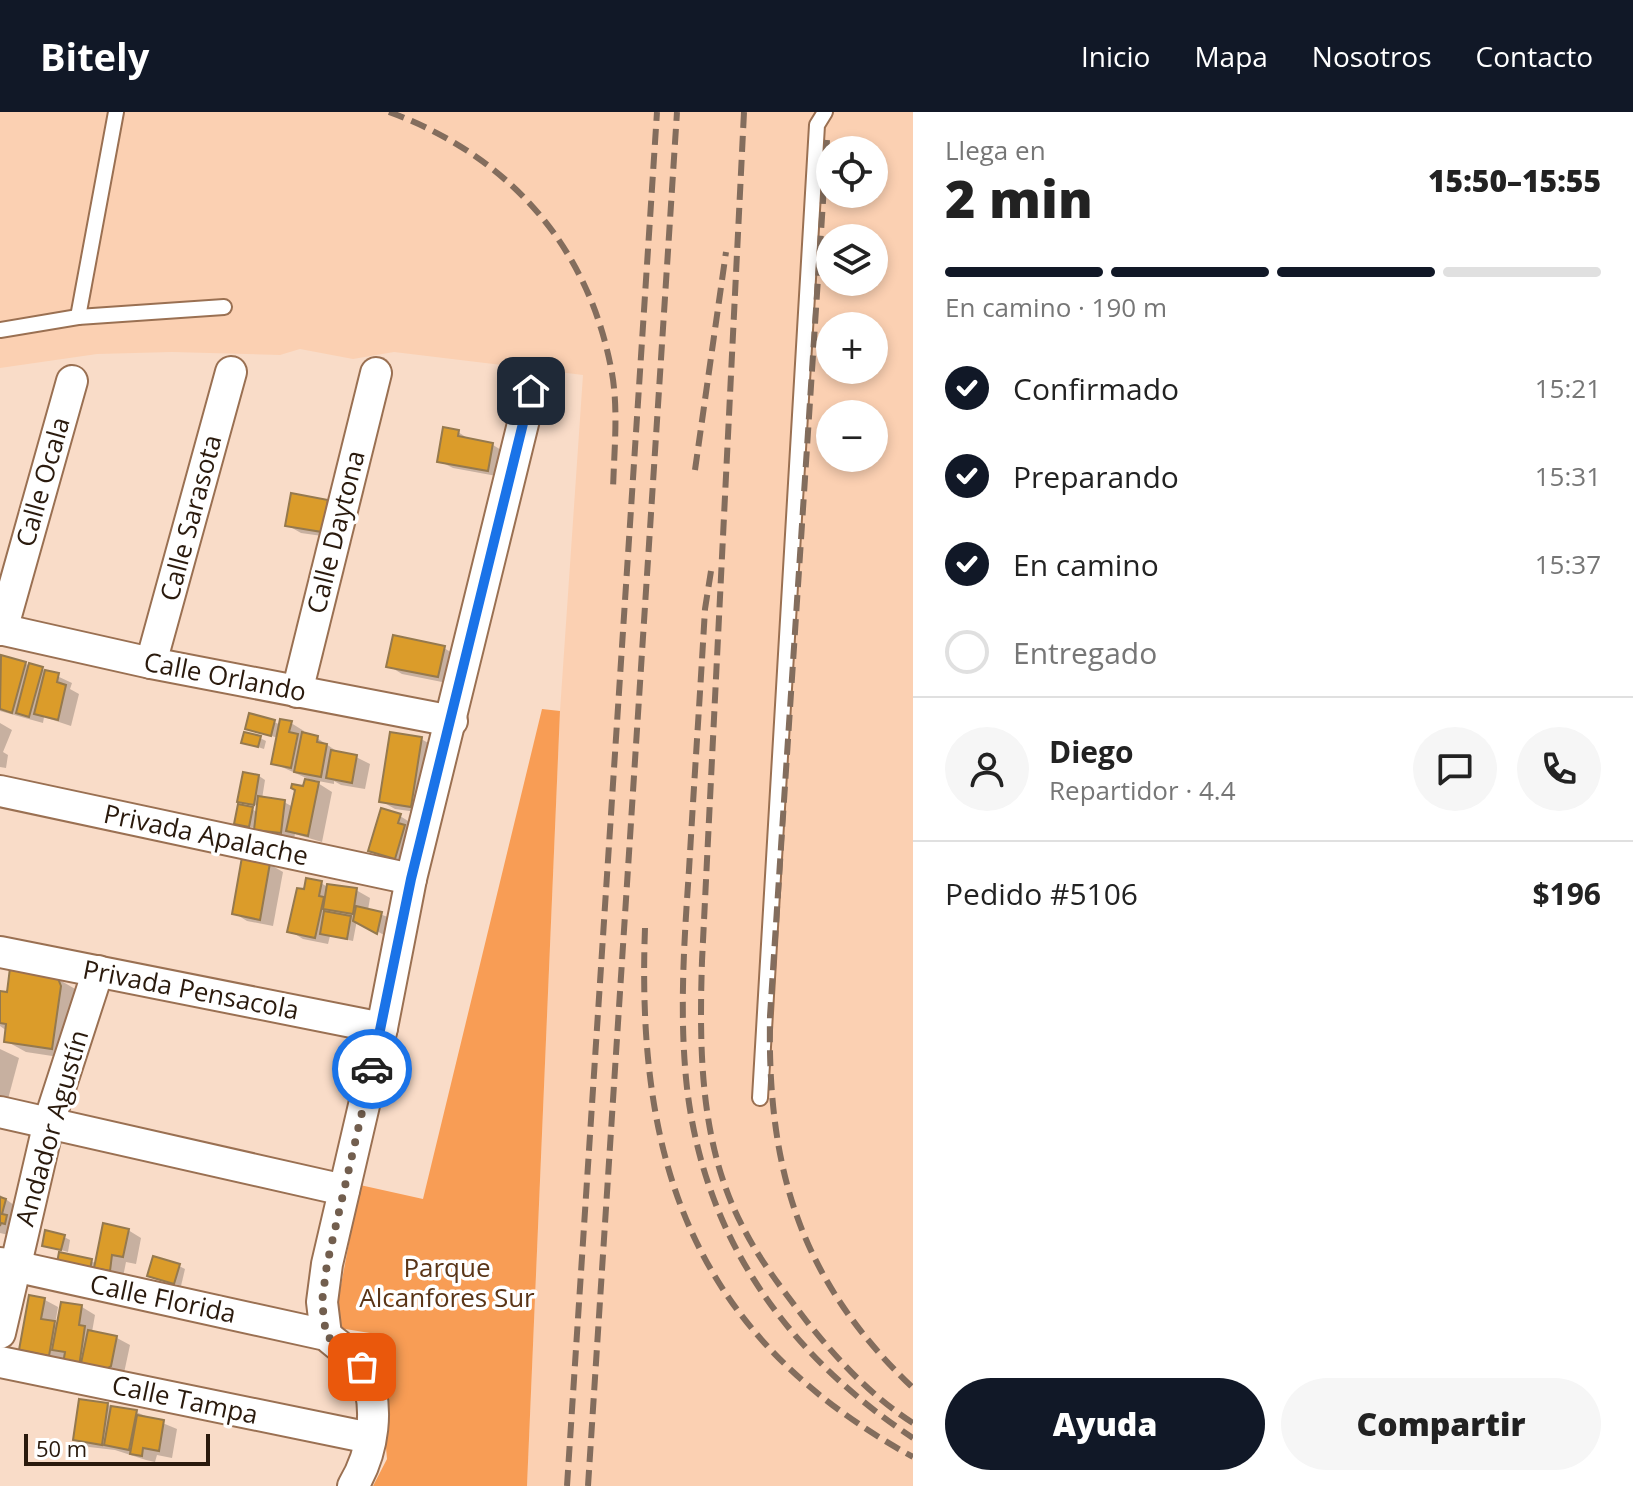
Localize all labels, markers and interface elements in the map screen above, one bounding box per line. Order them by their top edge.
text: Bitely [40,30,149,82]
text: Inicio [1081,37,1150,75]
text: Mapa [1194,37,1268,75]
text: Nosotros [1312,37,1432,75]
text: Contacto [1476,37,1593,75]
text: Llega en [945,132,1046,168]
map controls [816,136,888,472]
button: locate [816,136,888,208]
text: 15:50–15:55 [1428,160,1601,201]
text: 2 min [945,162,1093,233]
button: layers [816,224,888,296]
text: En camino · 190 m [945,289,1167,325]
button: + [816,312,888,384]
pin [497,357,565,425]
icon: check [945,366,989,410]
text: Confirmado [1013,368,1179,409]
icon: home [509,369,553,413]
text: 15:21 [1535,370,1601,406]
button: − [816,400,888,472]
street label: Calle Ocala [6,413,78,551]
street label: Calle Sarasota [151,431,230,605]
street label: Calle Daytona [297,446,373,617]
icon: check [945,454,989,498]
text: Preparando [1013,456,1179,497]
text: 15:31 [1535,458,1601,494]
icon: check [945,542,989,586]
text: En camino [1013,544,1159,585]
text: 15:37 [1535,546,1601,582]
text: Entregado [1013,632,1157,673]
street label: Calle Orlando [141,643,309,709]
button: person [945,727,1029,811]
button: chat [1413,727,1497,811]
button: phone [1517,727,1601,811]
text: Diego [1049,731,1134,772]
text: Repartidor · 4.4 [1049,772,1236,808]
street label: Privada Apalache [101,795,312,873]
text: Pedido #5106 [945,873,1138,914]
text: $196 [1532,873,1601,914]
street label: Privada Pensacola [80,950,302,1028]
street label: Andador Agustín [6,1026,96,1230]
courier [332,1029,412,1109]
icon: car [350,1047,394,1091]
park label: Parque Alcanfores Sur [359,1249,535,1315]
street label: Calle Florida [87,1265,240,1331]
pin [328,1333,396,1401]
icon: bag [340,1345,384,1389]
street label: Calle Tampa [109,1366,262,1432]
button: Ayuda [945,1378,1265,1470]
button: Compartir [1281,1378,1601,1470]
scale bar [24,1430,210,1466]
text: 50 m [36,1433,87,1463]

